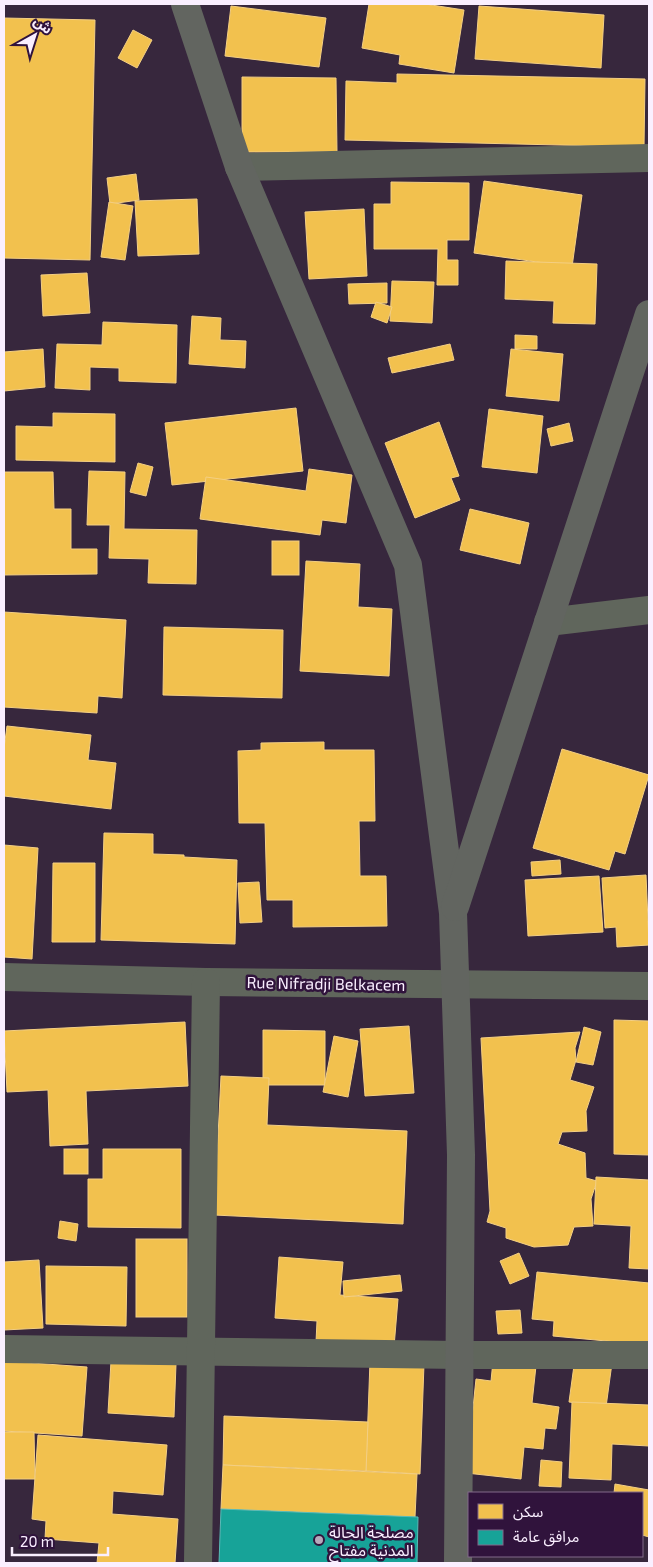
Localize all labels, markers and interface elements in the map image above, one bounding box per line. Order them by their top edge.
north arrow [10,10,60,60]
text: ش [31,12,56,37]
street label: Rue Nifradji Belkacem [246,972,406,995]
legend [468,1492,643,1557]
text: سكن [513,1502,544,1521]
place label: مصلحة الحالة المدنية مفتاح [329,1522,414,1563]
scale bar [12,1524,109,1556]
text: مرافق عامة [513,1527,579,1547]
text: 20 m [20,1532,54,1550]
marker: مصلحة الحالة المدنية مفتاح [313,1534,325,1546]

